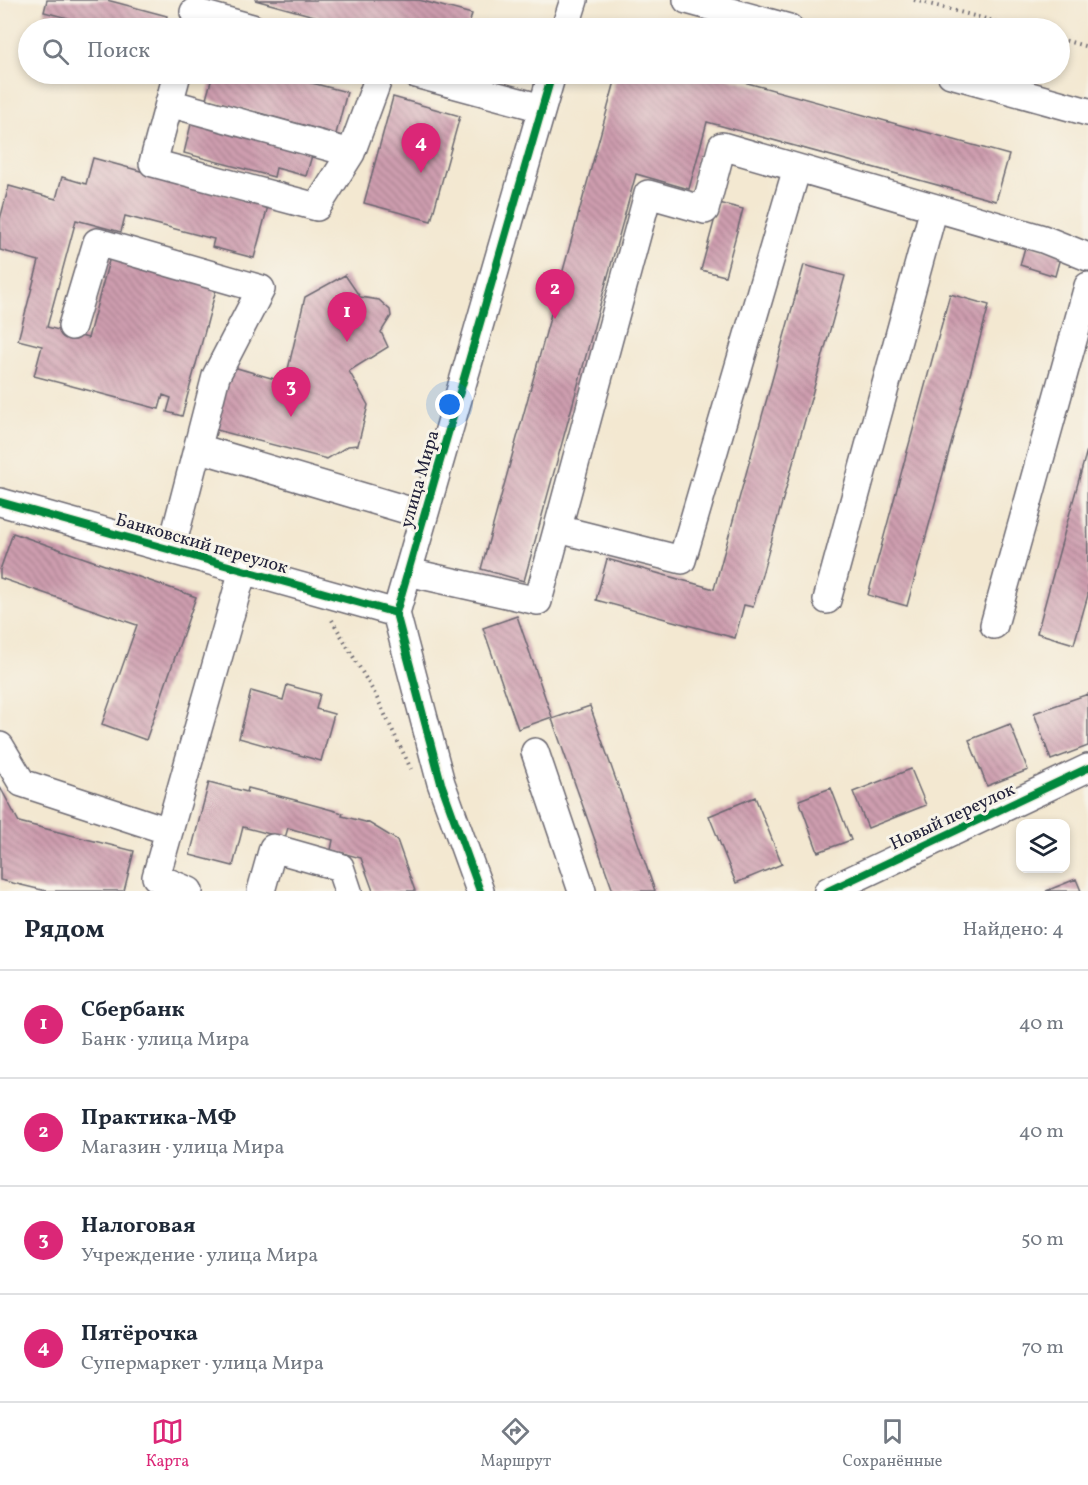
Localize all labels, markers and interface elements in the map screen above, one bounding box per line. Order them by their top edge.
search box [18,18,1070,84]
icon: search [39,35,72,68]
text: Поиск [87,36,150,67]
pin: 4 [402,124,440,173]
pin: 2 [536,270,574,319]
pin: 1 [328,292,366,342]
pin: 3 [272,368,310,417]
your location [435,390,464,419]
street label: улица Мира [395,428,446,531]
street label: Банковский переулок [113,508,291,581]
street label: Новый переулок [886,777,1020,857]
map controls [1016,819,1070,873]
button: layers [1016,819,1070,873]
text: Рядом [24,912,104,948]
text: Найдено: 4 [963,916,1064,944]
text: Сбербанк [81,995,185,1026]
text: 1 [39,1010,48,1038]
text: 40 m [1019,1010,1064,1038]
text: Банк · улица Мира [81,1026,249,1054]
text: Практика-МФ [81,1103,237,1134]
text: 2 [38,1118,49,1146]
text: 40 m [1019,1118,1064,1146]
text: Магазин · улица Мира [81,1134,285,1162]
text: Налоговая [81,1211,195,1242]
text: 3 [38,1226,49,1254]
text: 50 m [1021,1226,1064,1254]
text: Учреждение · улица Мира [81,1242,318,1270]
text: Пятёрочка [81,1319,198,1350]
text: 4 [37,1334,50,1362]
text: 70 m [1021,1334,1064,1362]
text: Супермаркет · улица Мира [81,1350,324,1378]
tab: Карта [146,1415,189,1473]
tab: Маршрут [480,1415,551,1473]
tab: Сохранённые [842,1415,942,1473]

